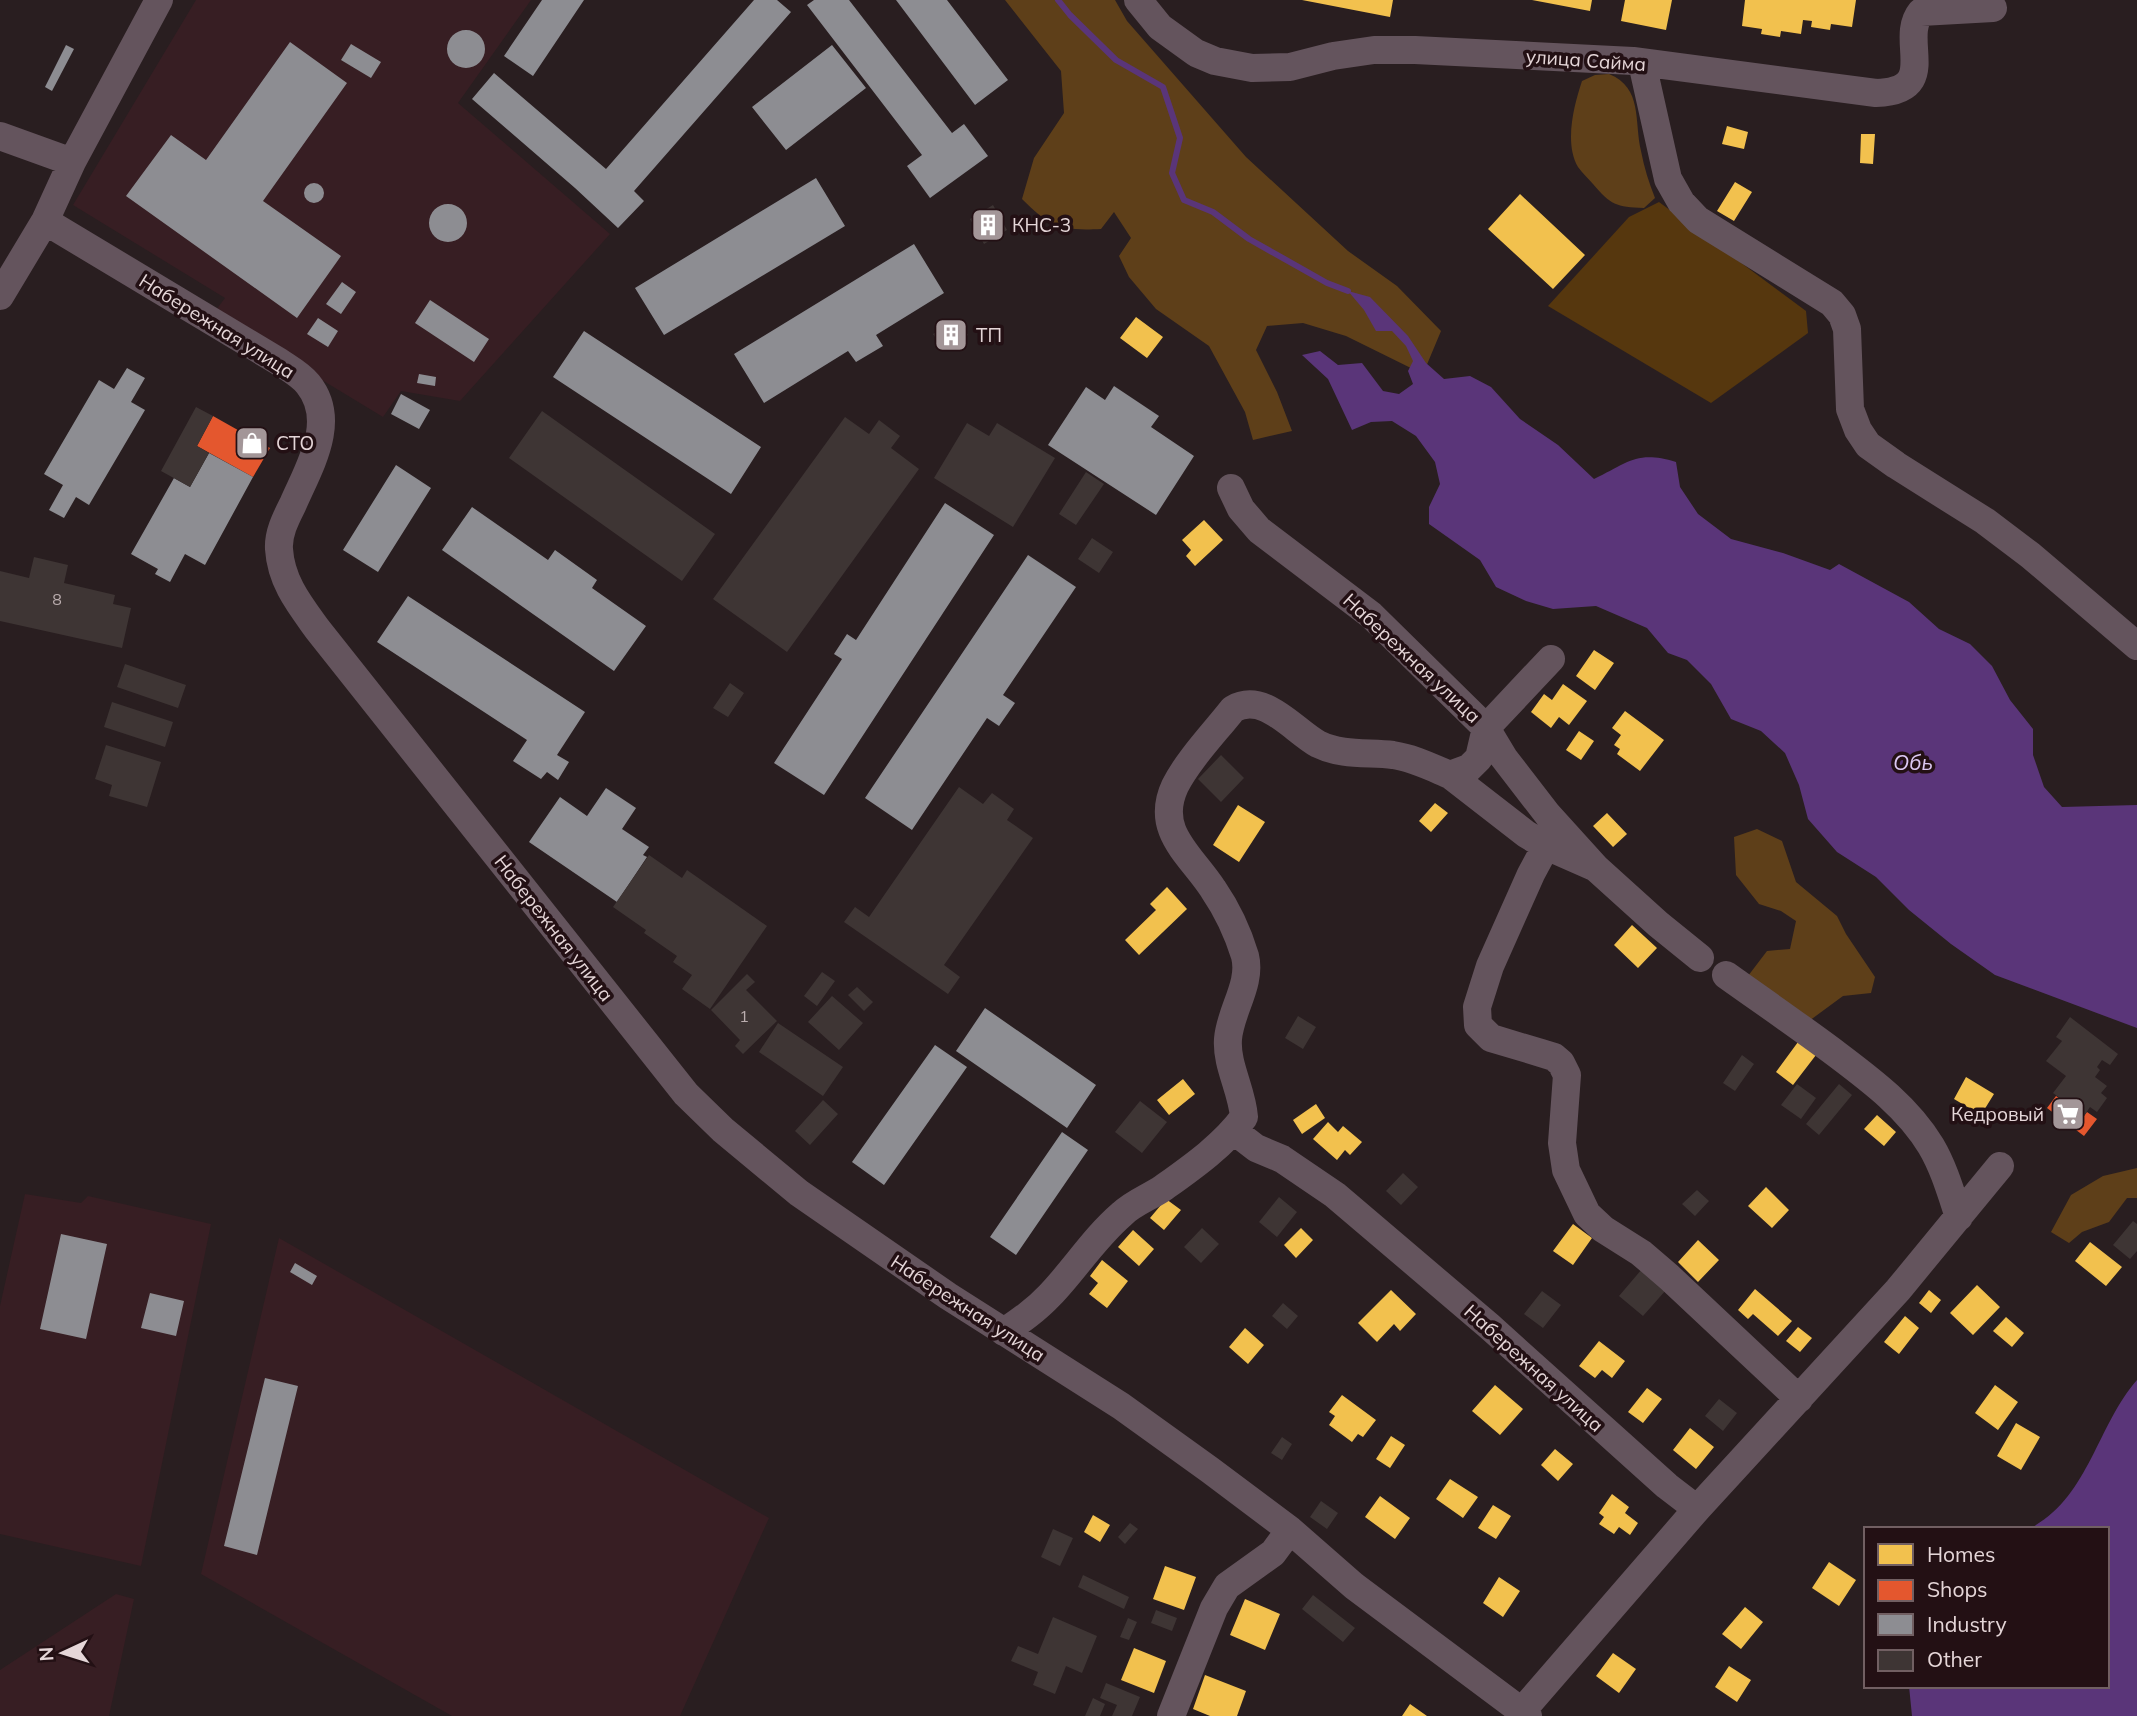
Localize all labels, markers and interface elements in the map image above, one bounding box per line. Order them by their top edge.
street label: улица Сайма [1525,44,1647,76]
building icon: КНС-3 [969,206,1007,244]
place label: КНС-3 [1012,213,1071,237]
street label: Набережная улица [135,268,299,384]
building icon: ТП [932,316,970,354]
place label: ТП [976,323,1002,347]
shop icon: СТО [233,424,271,462]
place label: СТО [276,431,314,455]
street label: Набережная улица [1338,588,1486,728]
house number: 8 [52,589,62,609]
water label: Обь [1893,749,1933,775]
street label: Набережная улица [489,850,619,1006]
house number: 1 [739,1006,749,1026]
supermarket icon: Кедровый [2049,1095,2087,1133]
place label: Кедровый [1951,1102,2044,1126]
street label: Набережная улица [886,1249,1050,1367]
street label: Набережная улица [1459,1299,1609,1437]
legend [1864,1527,2109,1688]
text: Homes [1927,1541,1995,1567]
text: Shops [1927,1576,1987,1602]
text: Industry [1927,1611,2007,1637]
north arrow [28,1618,98,1688]
text: N [34,1646,59,1662]
text: Other [1927,1646,1982,1672]

